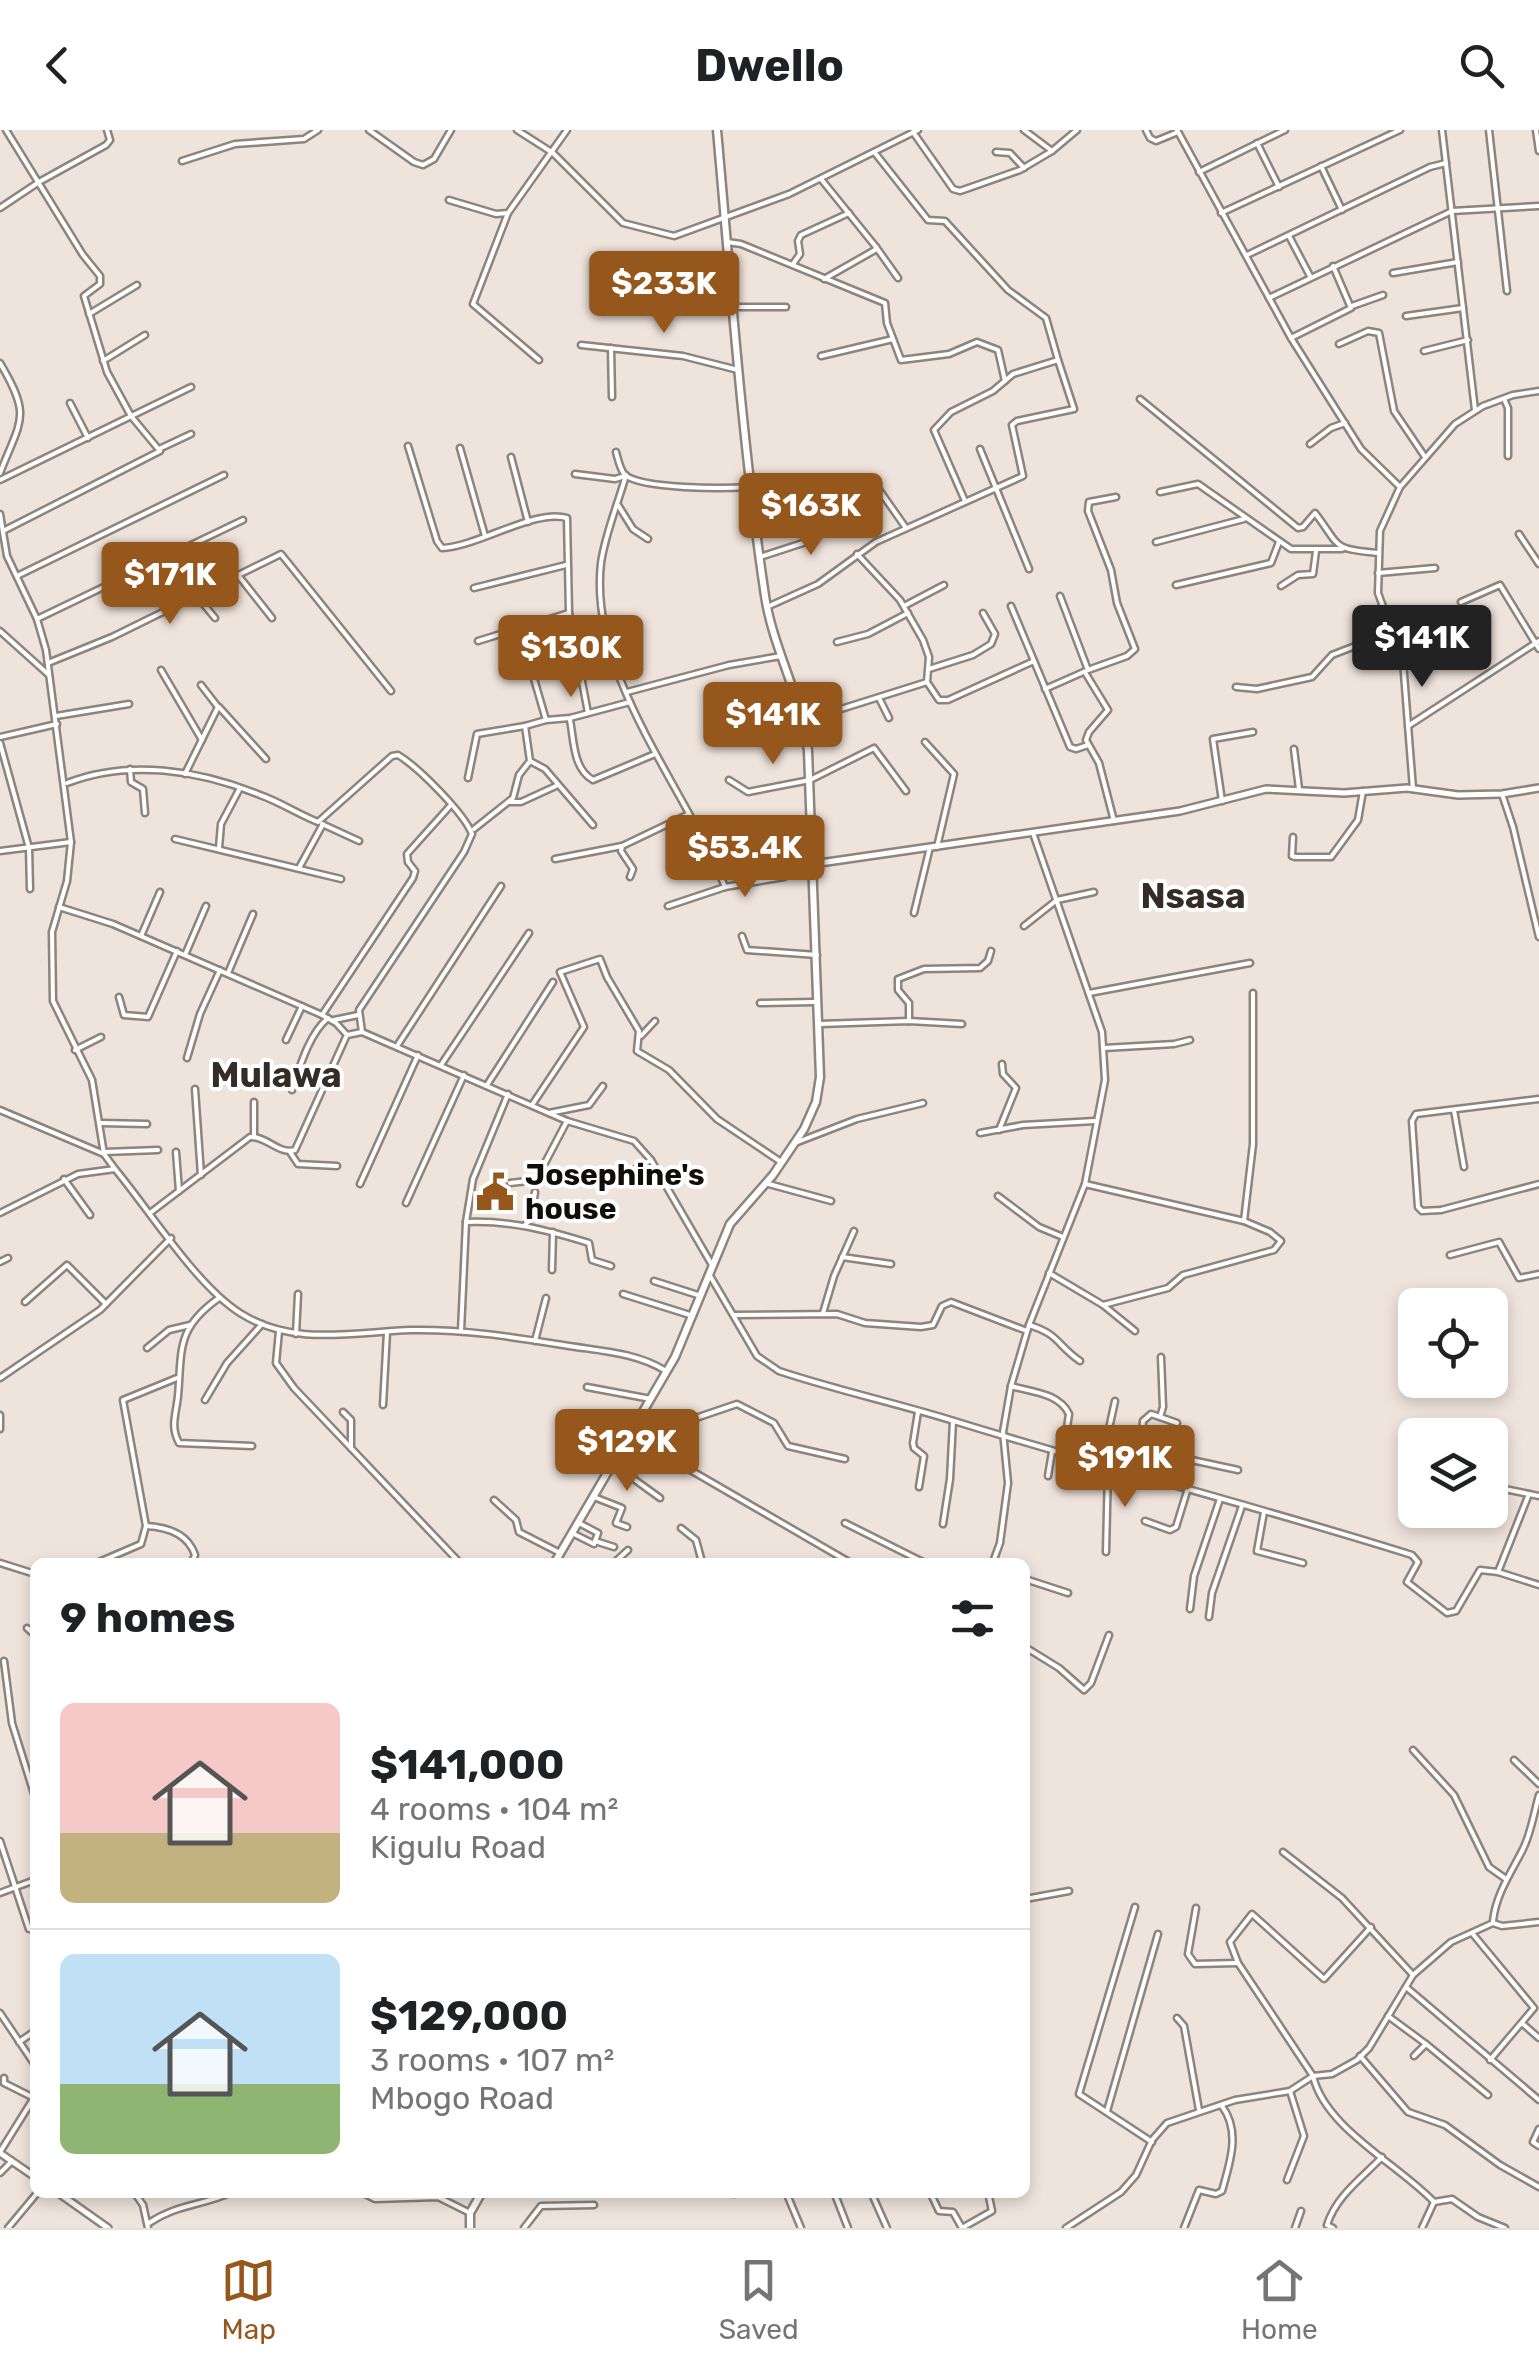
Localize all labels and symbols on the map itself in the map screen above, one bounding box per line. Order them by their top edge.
pin: $233K [594,251,734,336]
pin: $163K [741,473,881,558]
pin: $171K [100,542,240,627]
pin: $141K [1352,605,1492,690]
pin: $130K [501,615,641,700]
pin: $141K [703,682,843,767]
pin: $53.4K [664,815,826,900]
district label: Nsasa [1140,875,1246,917]
district label: Mulawa [210,1054,342,1096]
place label: Josephine's house [525,1157,705,1227]
public building icon: Josephine's house [474,1171,516,1213]
pin: $129K [557,1409,697,1494]
pin: $191K [1055,1425,1195,1510]

